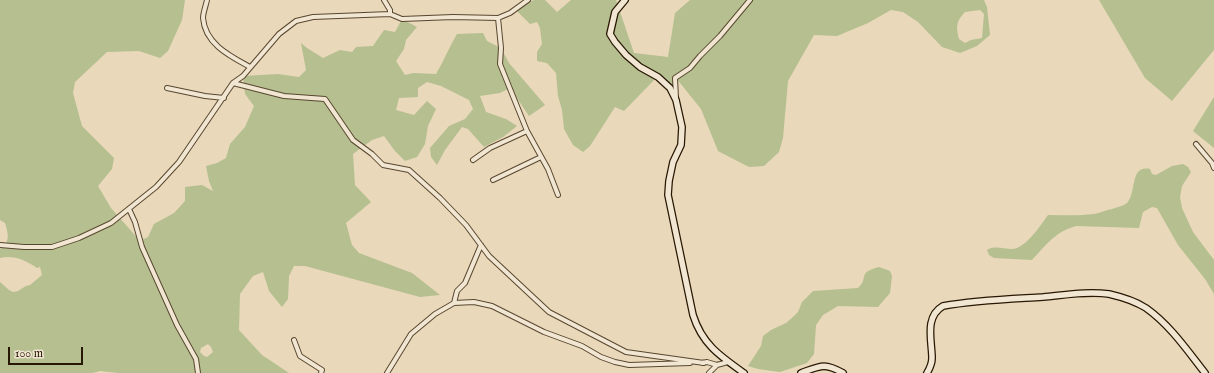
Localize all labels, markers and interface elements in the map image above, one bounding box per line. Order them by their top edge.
scale bar [10,339,85,365]
text: 100 m [15,346,43,361]

